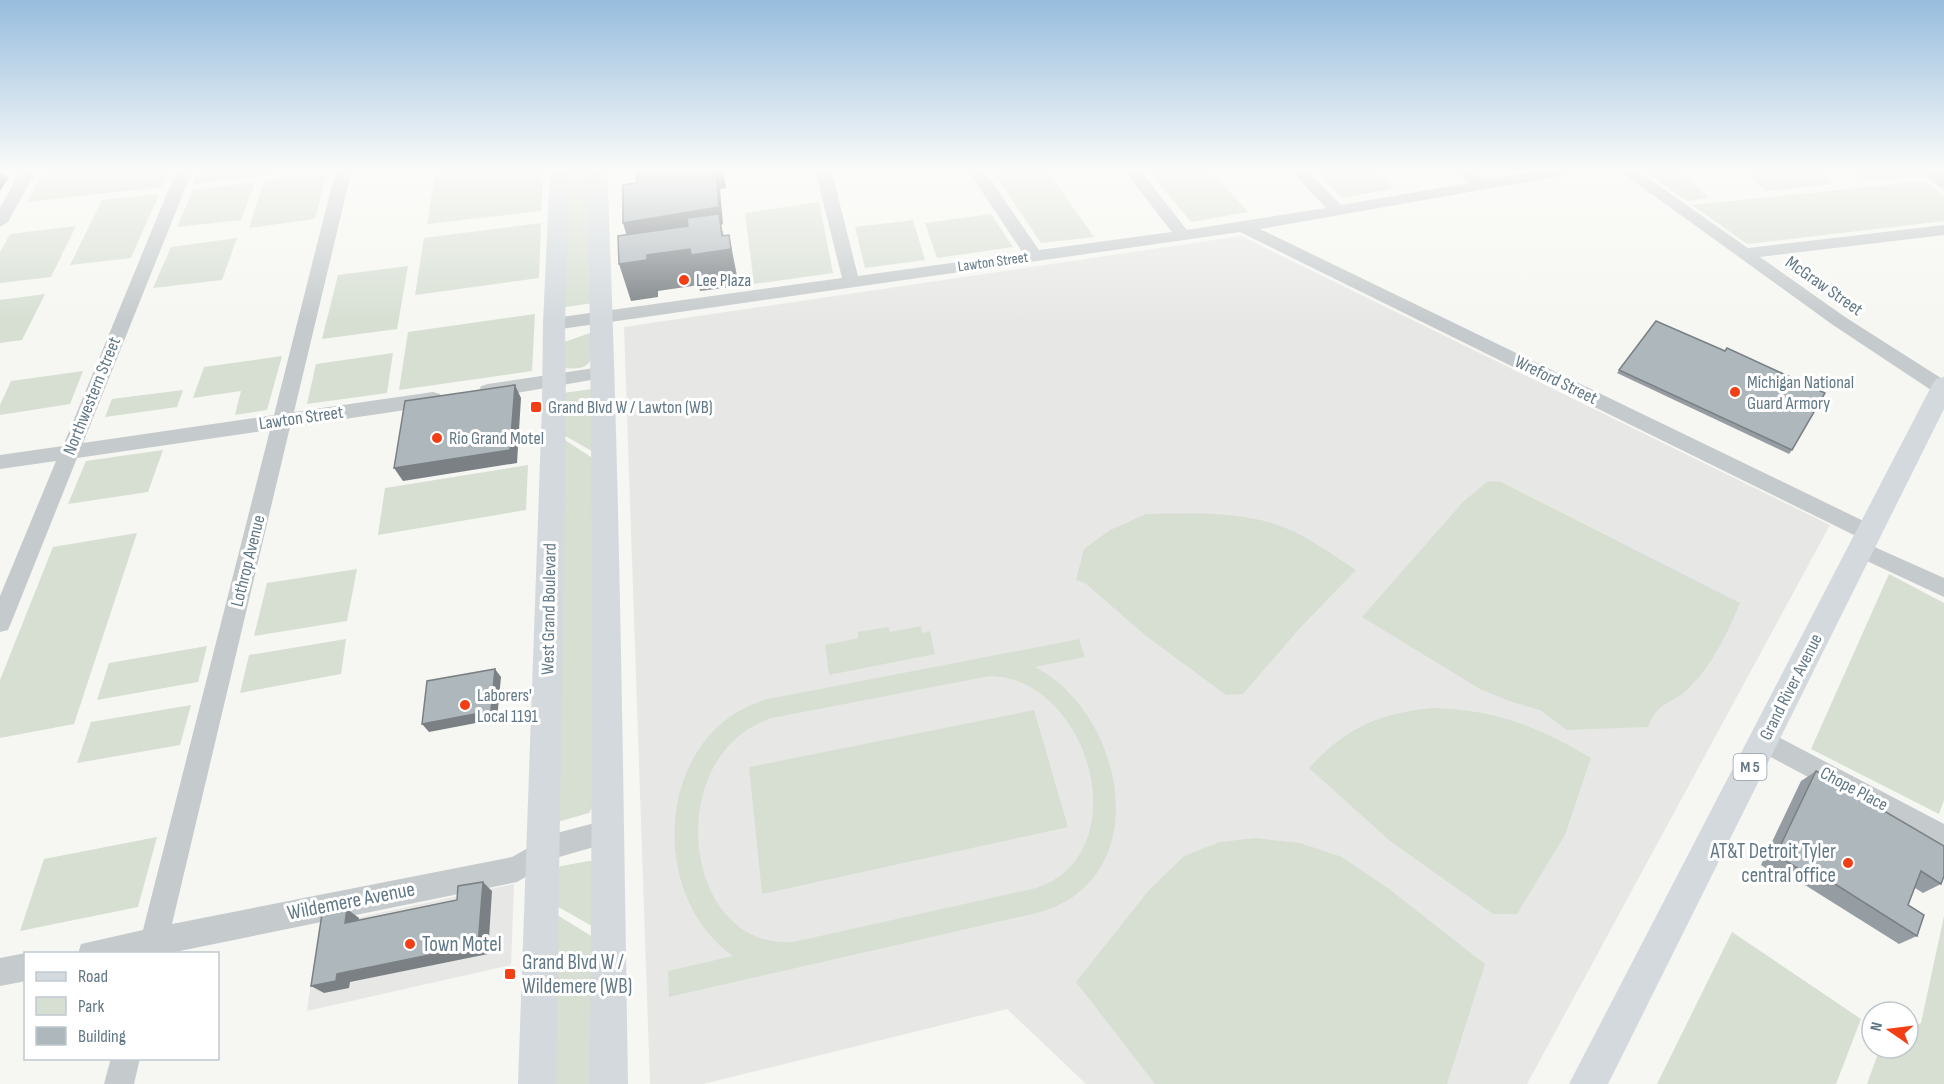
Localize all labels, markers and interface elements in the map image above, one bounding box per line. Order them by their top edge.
street label: Lawton Street [957,248,1030,276]
street label: McGraw Street [1781,252,1867,321]
place label: Lee Plaza [696,270,751,291]
marker: Lee Plaza [677,273,691,287]
street label: Northwestern Street [59,334,125,458]
street label: Wreford Street [1511,351,1601,409]
place label: Michigan National Guard Armory [1747,372,1854,414]
marker: Michigan National Guard Armory [1728,385,1742,399]
place label: Grand Blvd W / Lawton (WB) [548,397,713,418]
marker: Grand Blvd W / Lawton (WB) [529,400,543,414]
street label: Lawton Street [257,402,345,434]
place label: Rio Grand Motel [449,428,544,449]
marker: Rio Grand Motel [430,431,444,445]
street label: Lothrop Avenue [226,513,270,609]
street label: West Grand Boulevard [537,543,561,675]
street label: Grand River Avenue [1755,630,1827,744]
place label: Laborers' Local 1191 [477,685,539,727]
marker: Laborers' Local 1191 [458,698,472,712]
road number: M 5 [1734,754,1766,780]
street label: Chope Place [1817,762,1891,816]
place label: AT&T Detroit Tyler central office [1710,839,1836,888]
marker: AT&T Detroit Tyler central office [1841,856,1855,870]
street label: Wildemere Avenue [285,876,417,926]
place label: Town Motel [422,932,502,957]
marker: Town Motel [403,937,417,951]
place label: Grand Blvd W / Wildemere (WB) [522,950,632,999]
legend [24,952,219,1060]
text: Road [78,966,108,987]
marker: Grand Blvd W / Wildemere (WB) [503,967,517,981]
text: Park [78,996,104,1017]
north arrow [1860,1000,1920,1060]
text: N [1867,1020,1887,1033]
text: Building [78,1026,126,1047]

